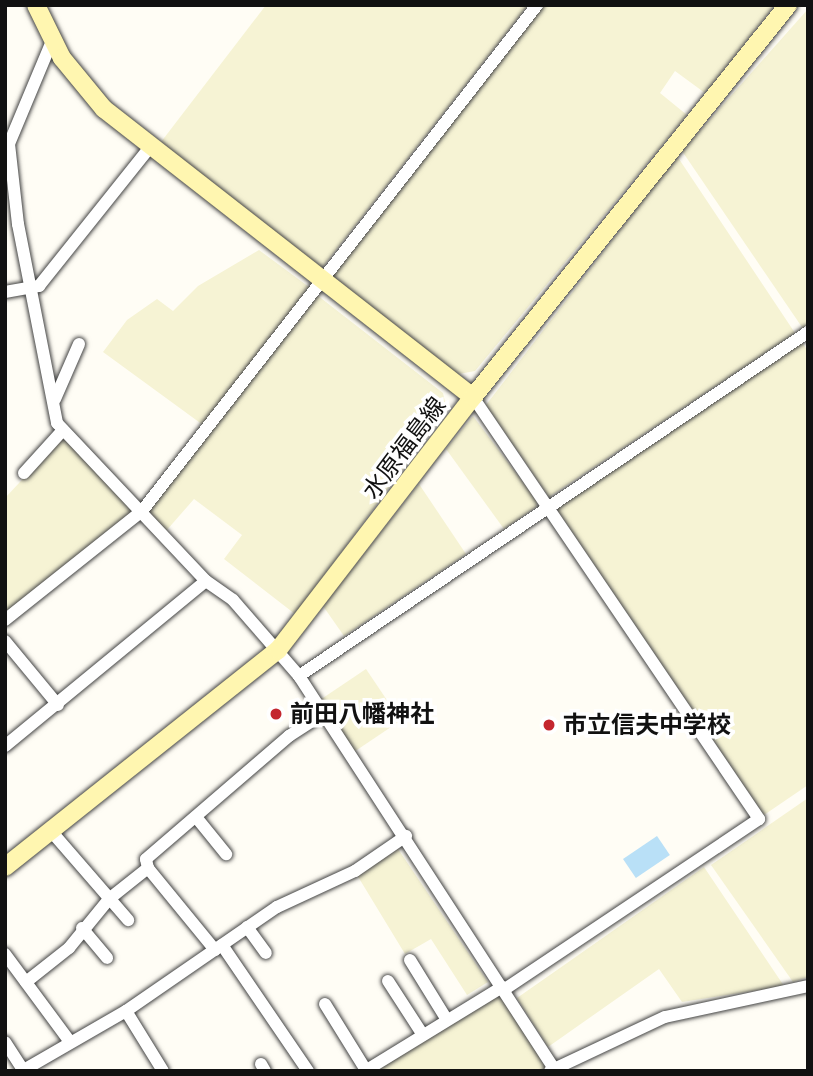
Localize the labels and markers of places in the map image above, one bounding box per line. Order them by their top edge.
place label: 前田八幡神社 [290,700,434,728]
marker: 前田八幡神社 [268,706,284,722]
place label: 市立信夫中学校 [563,711,731,739]
marker: 市立信夫中学校 [541,717,557,733]

